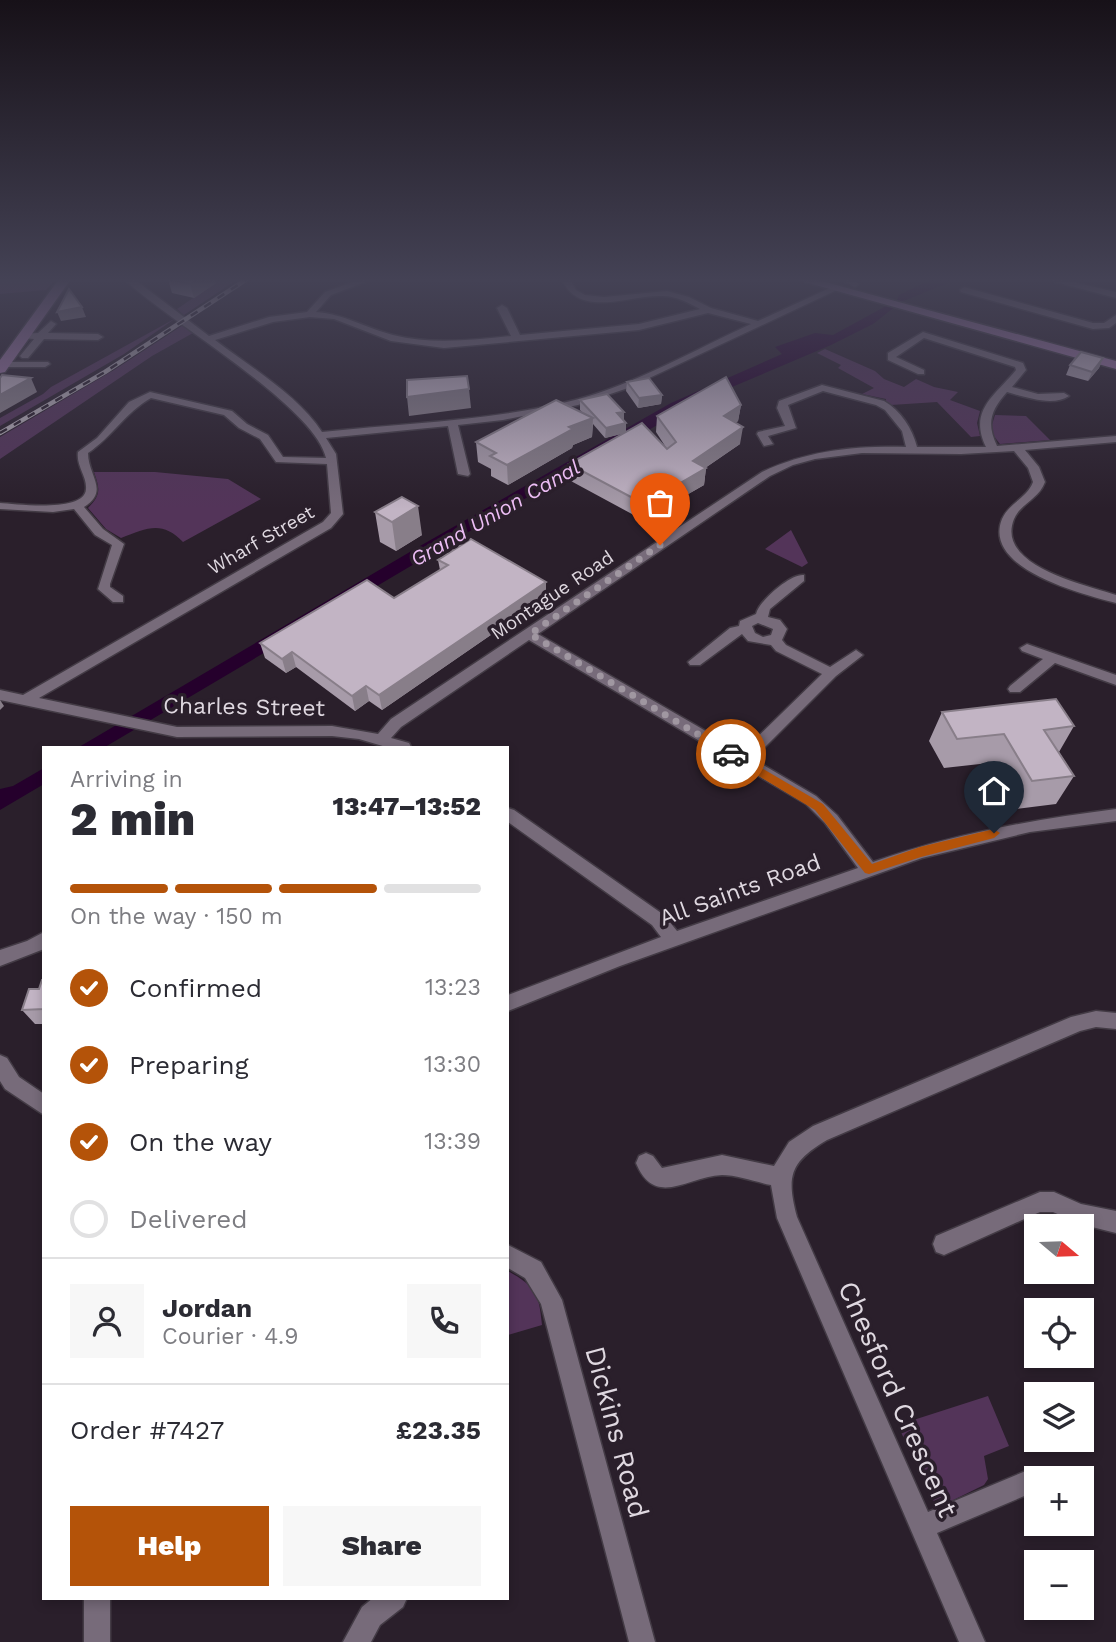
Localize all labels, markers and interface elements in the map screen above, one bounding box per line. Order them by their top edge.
water label: Grand Union Canal [406,454,584,572]
pin [630,473,690,545]
icon: bag [641,484,679,522]
street label: Wharf Street [204,500,318,580]
street label: Montague Road [486,545,618,645]
street label: Charles Street [163,692,326,722]
courier [696,719,766,789]
icon: car [712,735,750,773]
pin [964,761,1024,833]
text: Arriving in [70,766,183,793]
icon: home [975,772,1013,810]
text: 13:47–13:52 [332,791,481,821]
text: 2 min [70,792,195,846]
street label: All Saints Road [656,848,824,932]
text: On the way · 150 m [70,903,283,930]
icon: check [70,969,108,1007]
text: Confirmed [129,973,262,1003]
text: 13:23 [425,974,481,1001]
icon: check [70,1046,108,1084]
text: Preparing [129,1050,249,1080]
text: 13:30 [424,1051,481,1078]
icon: check [70,1123,108,1161]
text: On the way [129,1127,272,1157]
text: 13:39 [424,1128,481,1155]
text: Delivered [129,1204,248,1234]
north arrow [1024,1214,1094,1284]
map controls [1024,1214,1094,1620]
street label: Chesford Crescent [831,1276,965,1522]
button: person [70,1284,144,1358]
button: phone [407,1284,481,1358]
text: Jordan [162,1293,252,1323]
button: locate [1024,1298,1094,1368]
text: Courier · 4.9 [162,1323,298,1350]
street label: Dickins Road [578,1342,656,1522]
button: layers [1024,1382,1094,1452]
text: Order #7427 [70,1415,224,1445]
text: £23.35 [396,1415,481,1445]
button: + [1024,1466,1094,1536]
button: Help [70,1506,269,1586]
button: Share [283,1506,481,1586]
button: − [1024,1550,1094,1620]

